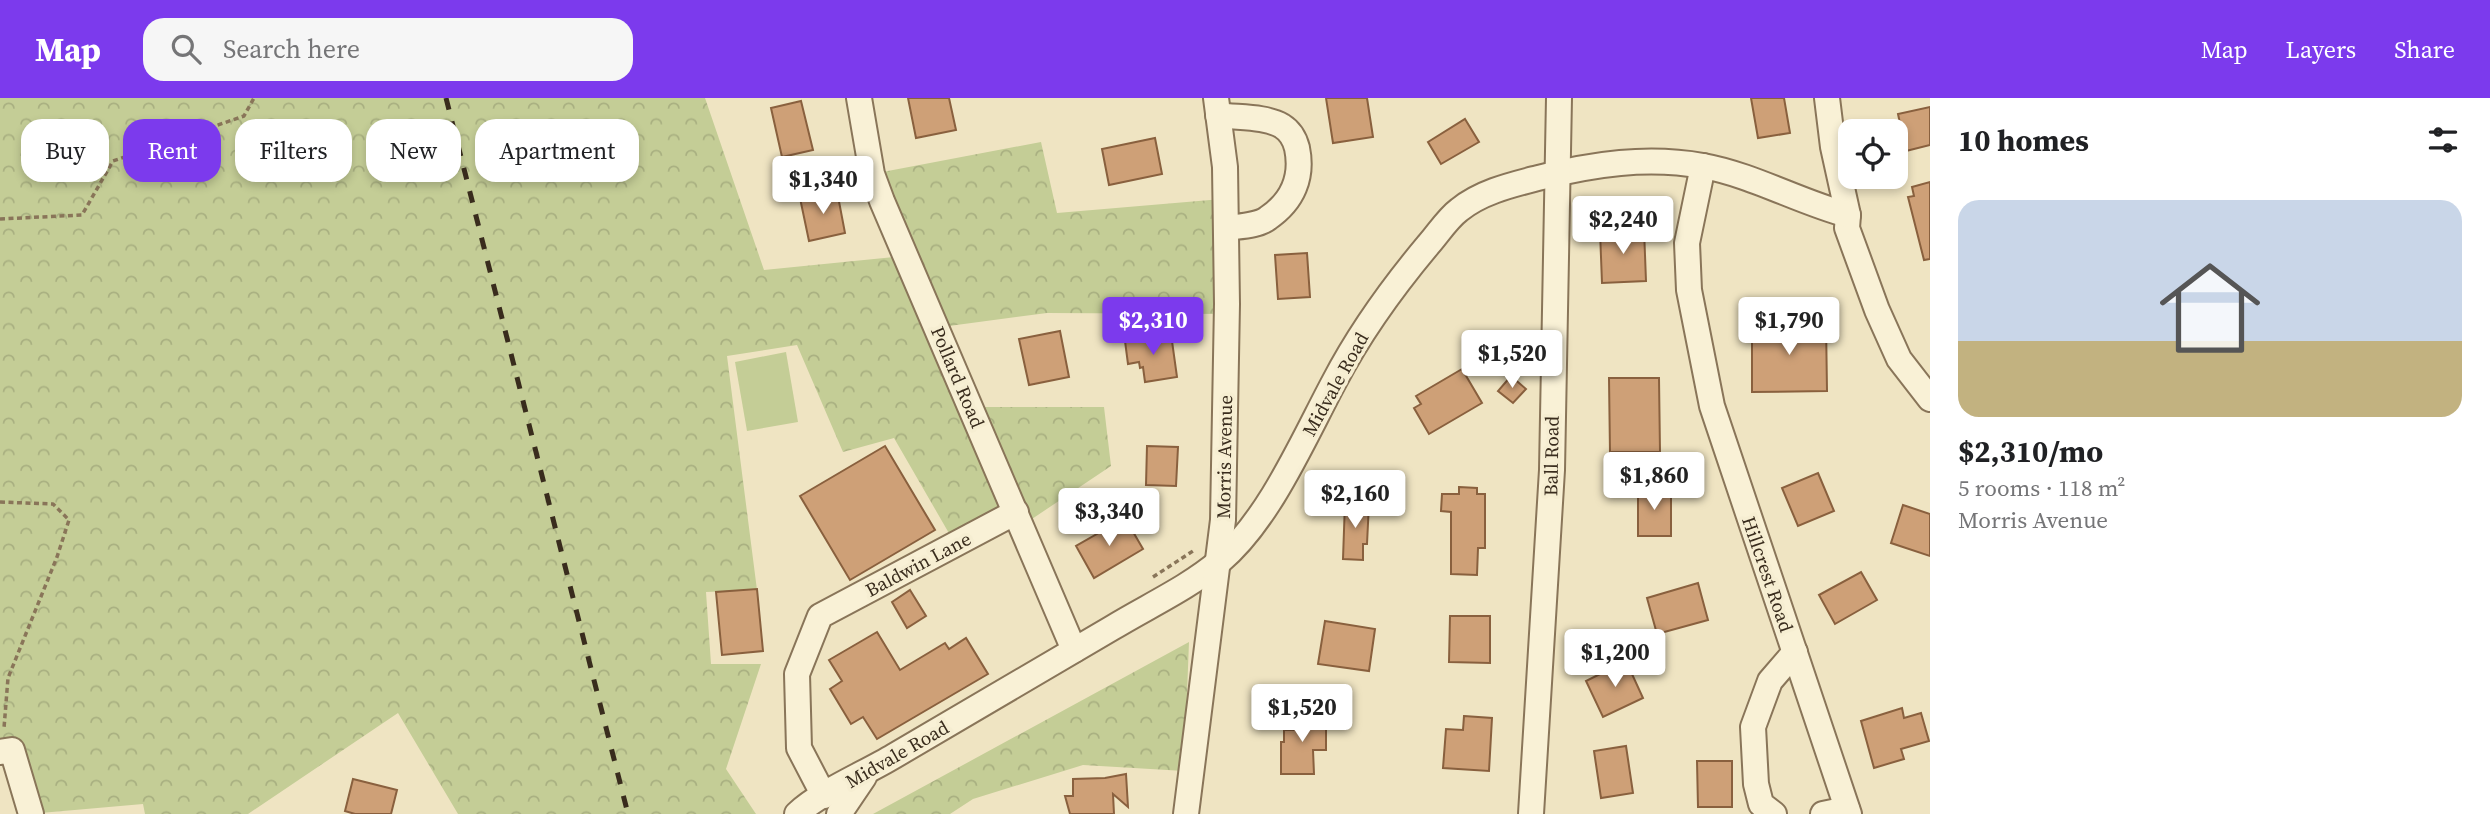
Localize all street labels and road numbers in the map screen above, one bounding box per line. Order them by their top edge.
street label: Pollard Road [925,322,991,432]
street label: Midvale Road [1296,327,1374,441]
street label: Morris Avenue [1210,395,1238,519]
street label: Ball Road [1537,415,1565,496]
street label: Hillcrest Road [1736,513,1800,635]
street label: Baldwin Lane [861,525,975,603]
street label: Midvale Road [841,714,954,794]

